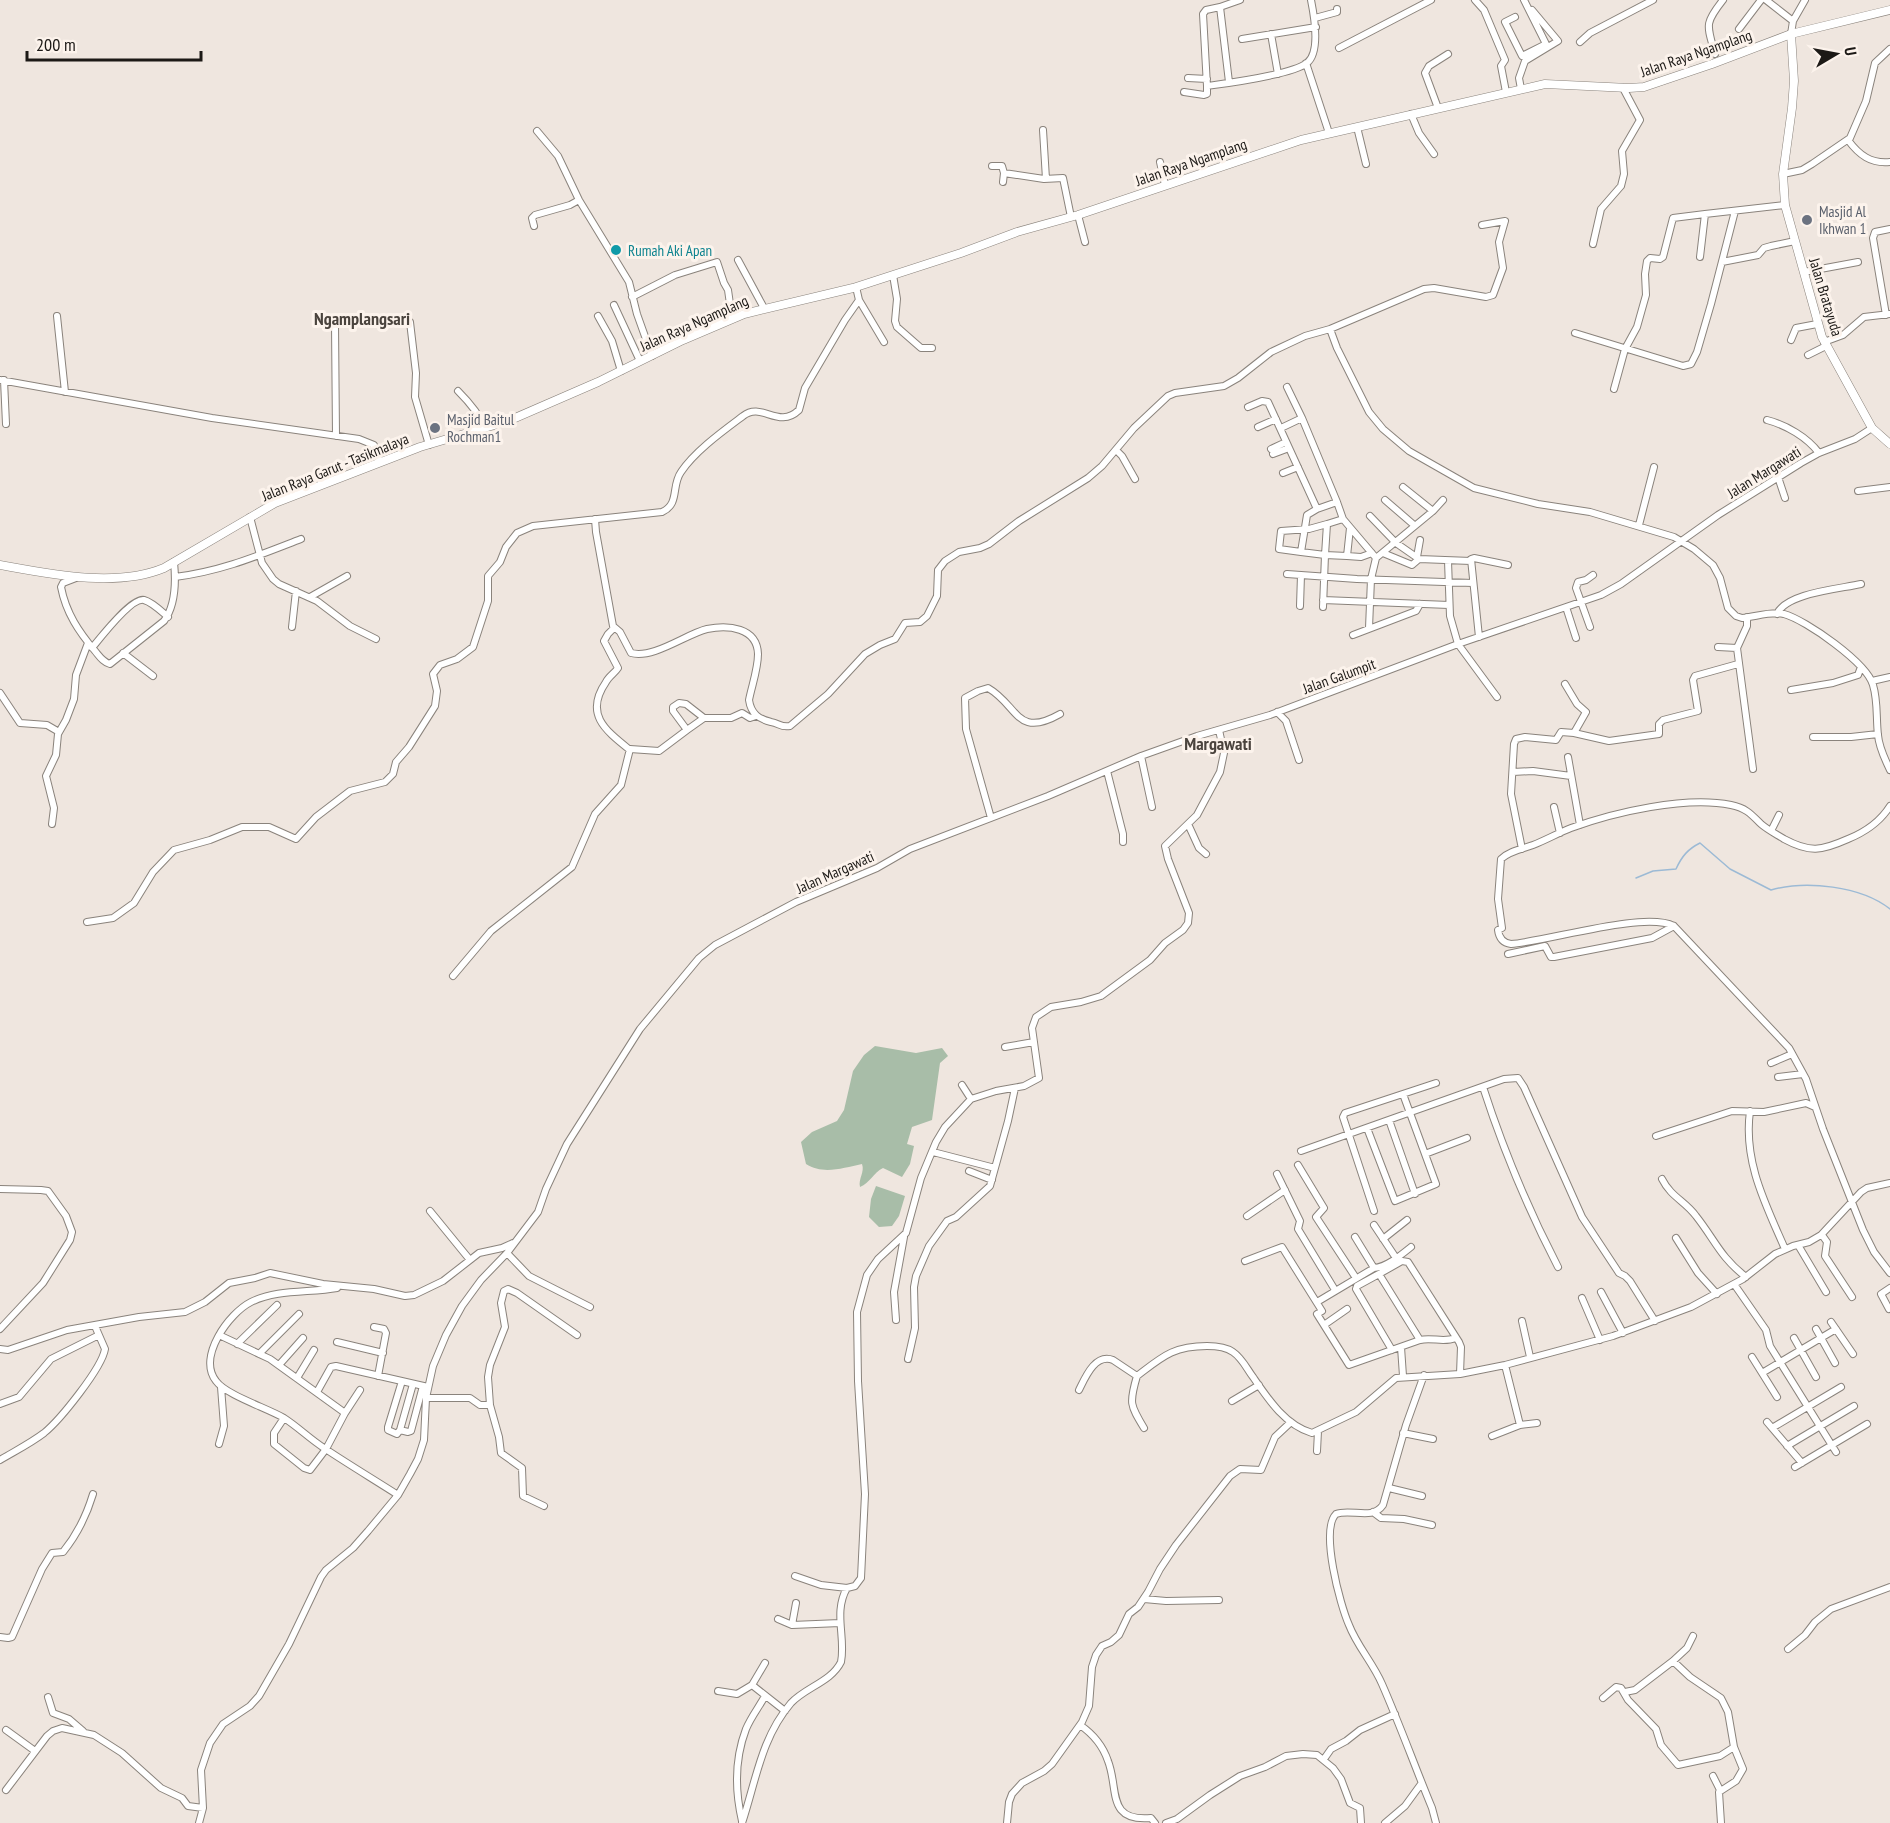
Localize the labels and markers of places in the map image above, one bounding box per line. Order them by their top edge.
place label: Masjid Al Ikhwan 1 [1819,202,1866,238]
marker: Masjid Al Ikhwan 1 [1800,213,1814,227]
place label: Rumah Aki Apan [628,241,712,260]
marker: Rumah Aki Apan [609,243,623,257]
place label: Masjid Baitul Rochman1 [447,410,515,446]
marker: Masjid Baitul Rochman1 [428,421,442,435]

